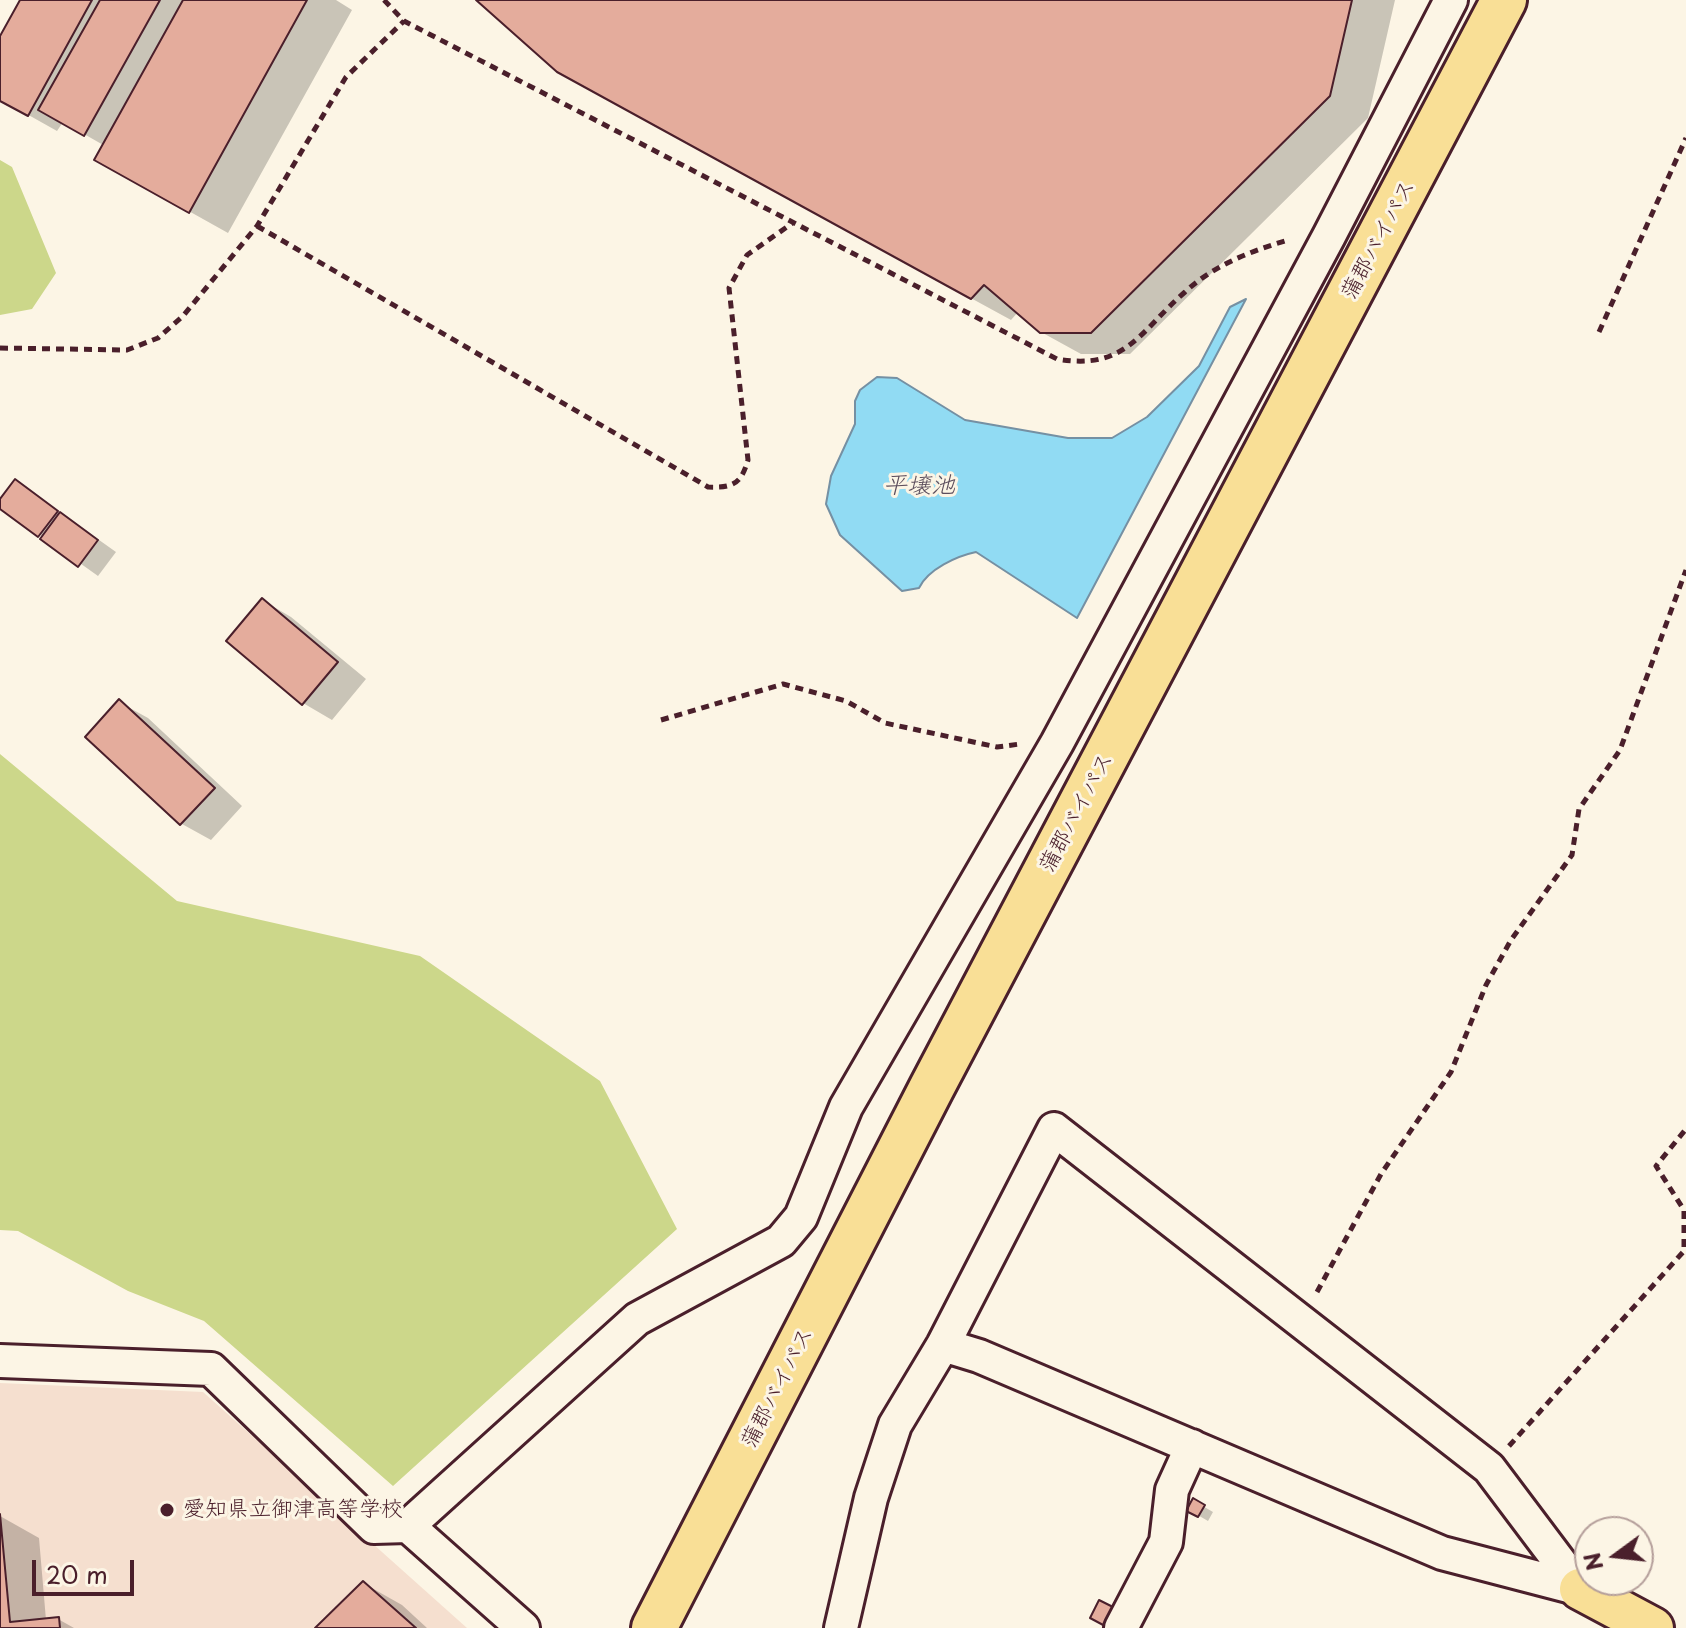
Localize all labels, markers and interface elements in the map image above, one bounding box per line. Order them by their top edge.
street label: 蒲郡バイパス [1336,176,1422,304]
water label: 平壌池 [883,472,955,500]
street label: 蒲郡バイパス [1034,749,1120,877]
street label: 蒲郡バイパス [736,1323,820,1453]
place label: 愛知県立御津高等学校 [183,1497,403,1523]
marker: 愛知県立御津高等学校 [158,1501,176,1519]
north arrow [1574,1516,1654,1596]
scale bar [36,1544,138,1594]
text: N [1574,1549,1610,1575]
text: 20 m [46,1556,108,1592]

